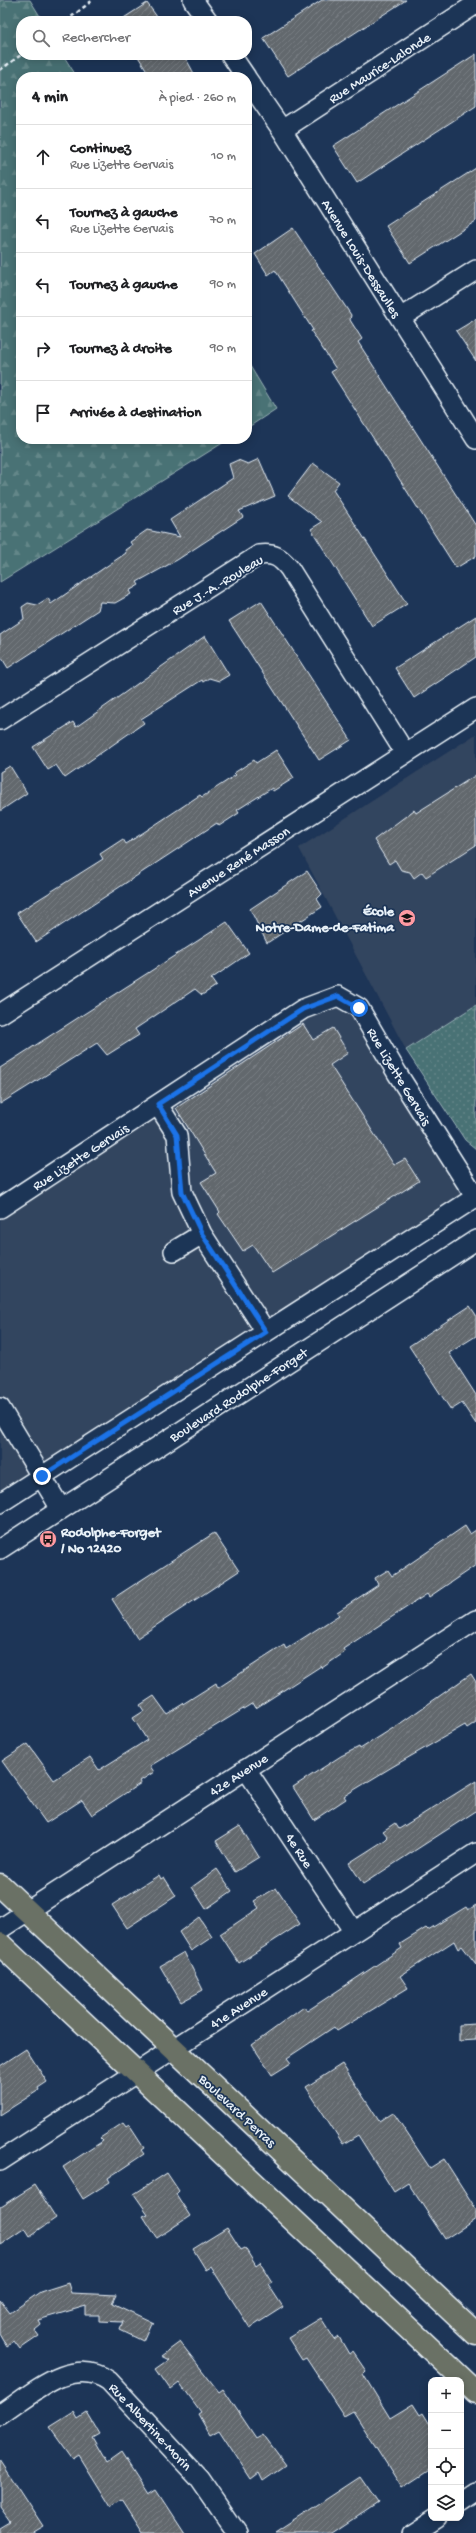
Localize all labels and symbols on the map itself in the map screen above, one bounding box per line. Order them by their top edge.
street label: Rue Maurice-Lalonde [326,29,435,108]
street label: Avenue Louis-Dessaulles [317,197,404,322]
street label: Rue J.-A.-Rouleau [170,552,267,620]
street label: Avenue René Masson [185,823,294,903]
place label: École Notre-Dame-de-Fatima [256,904,395,937]
school or university icon: École Notre-Dame-de-Fatima [397,908,417,928]
route start [350,999,368,1017]
street label: Rue Lizette Gervais [362,1025,434,1130]
street label: Rue Lizette Gervais [30,1120,133,1195]
street label: Boulevard Rodolphe-Forget [166,1344,313,1448]
route end [33,1467,51,1485]
place label: Rodolphe-Forget / No 12420 [60,1525,162,1558]
bus stop icon: Rodolphe-Forget / No 12420 [38,1529,58,1549]
street label: 42e Avenue [207,1751,272,1801]
street label: 4e Rue [280,1831,316,1873]
street label: 41e Avenue [208,1984,272,2034]
street label: Boulevard Perras [193,2071,279,2153]
street label: Rue Albertine-Morin [104,2380,194,2475]

